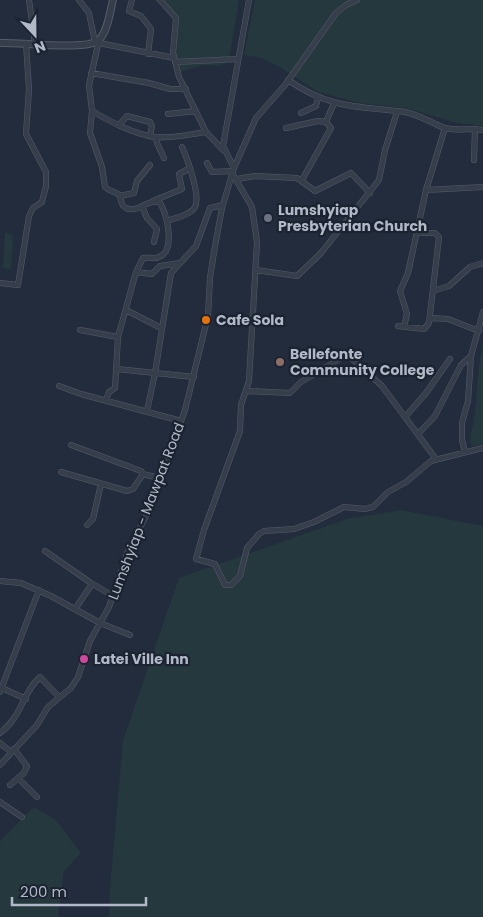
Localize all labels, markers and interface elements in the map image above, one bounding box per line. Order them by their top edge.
north arrow [10,10,60,60]
text: N [31,36,48,58]
place label: Lumshyiap Presbyterian Church [278,200,427,236]
marker: Lumshyiap Presbyterian Church [262,212,274,224]
place label: Cafe Sola [216,310,284,330]
marker: Cafe Sola [200,314,212,326]
place label: Bellefonte Community College [290,344,435,380]
marker: Bellefonte Community College [274,356,286,368]
street label: Lumshyiap - Mawpat Road [103,420,189,602]
place label: Latei Ville Inn [94,649,189,669]
marker: Latei Ville Inn [78,653,90,665]
scale bar [12,874,146,906]
text: 200 m [20,881,67,902]

